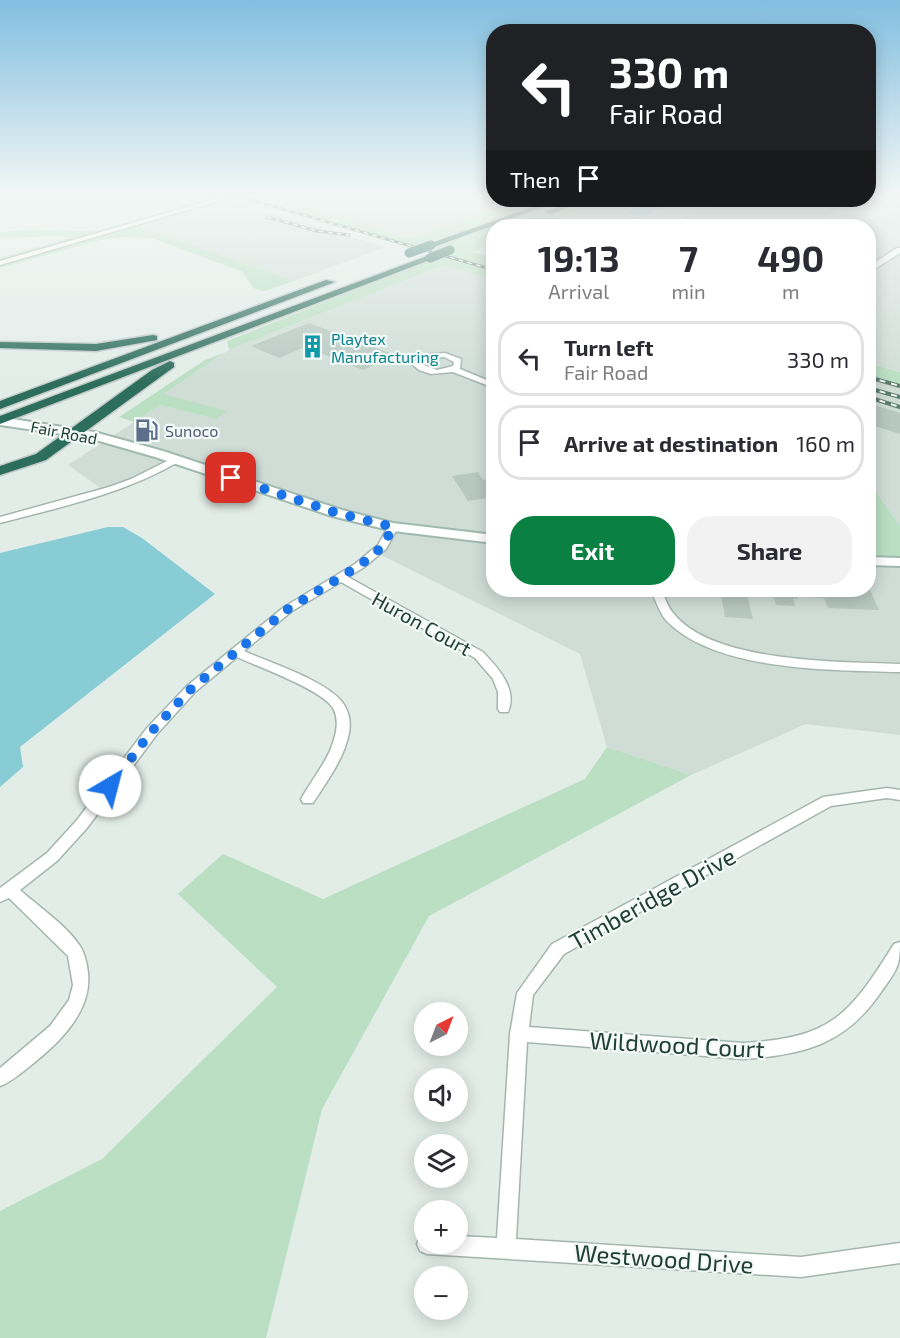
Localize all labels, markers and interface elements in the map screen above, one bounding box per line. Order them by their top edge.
text: 330 m [609,46,729,96]
icon: left [510,48,588,126]
text: Fair Road [609,97,723,129]
icon: arrive [572,162,605,195]
text: Then [510,166,560,192]
text: 19:13 [538,236,620,279]
text: 7 [679,236,698,279]
text: 490 [757,236,824,279]
text: Arrival [548,279,609,303]
text: min [671,279,706,303]
text: m [782,279,800,303]
place label: Playtex Manufacturing [331,329,439,366]
building icon: Playtex Manufacturing [300,334,326,360]
text: Turn left [564,334,653,360]
icon: left [513,342,546,375]
text: 330 m [787,346,849,372]
text: Fair Road [564,360,648,384]
street label: Fair Road [29,416,99,448]
fuel station icon: Sunoco [134,417,160,443]
place label: Sunoco [165,421,218,440]
icon: arrive [513,426,546,459]
text: Arrive at destination [564,430,778,456]
text: 160 m [796,430,855,456]
pin [205,452,256,503]
icon: arrive [214,461,247,494]
button: Exit [510,516,675,585]
button: Share [687,516,852,585]
street label: Huron Court [368,586,476,660]
position arrow [78,754,142,818]
street label: Timberidge Drive [564,840,740,956]
north arrow [414,1002,468,1056]
map controls [414,1002,468,1320]
street label: Wildwood Court [589,1025,765,1063]
button: sound [414,1068,468,1122]
button: layers [414,1134,468,1188]
button: + [414,1200,468,1254]
street label: Westwood Drive [573,1237,755,1279]
button: − [414,1266,468,1320]

